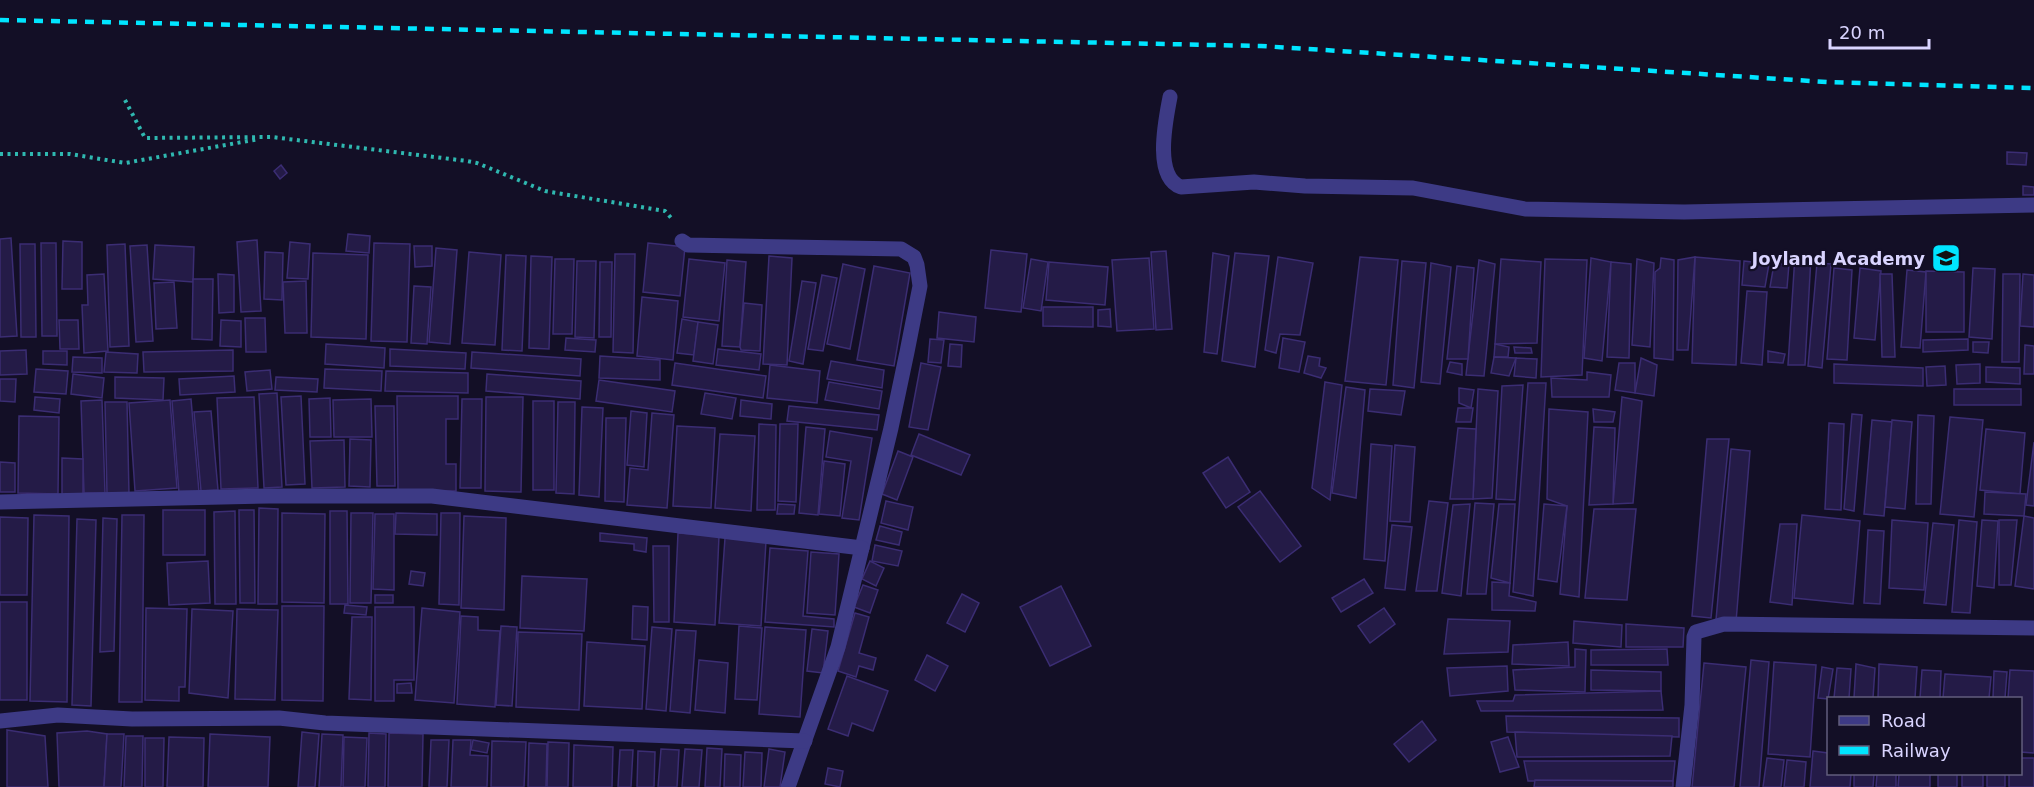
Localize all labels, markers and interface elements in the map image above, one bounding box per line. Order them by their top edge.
scale bar [1830,12,1929,50]
text: 20 m [1839,22,1885,43]
school or university icon: Joyland Academy [1930,242,1962,274]
place label: Joyland Academy [1750,248,1925,269]
legend [1827,697,2022,775]
text: Road [1881,710,1926,731]
text: Railway [1881,740,1951,761]

